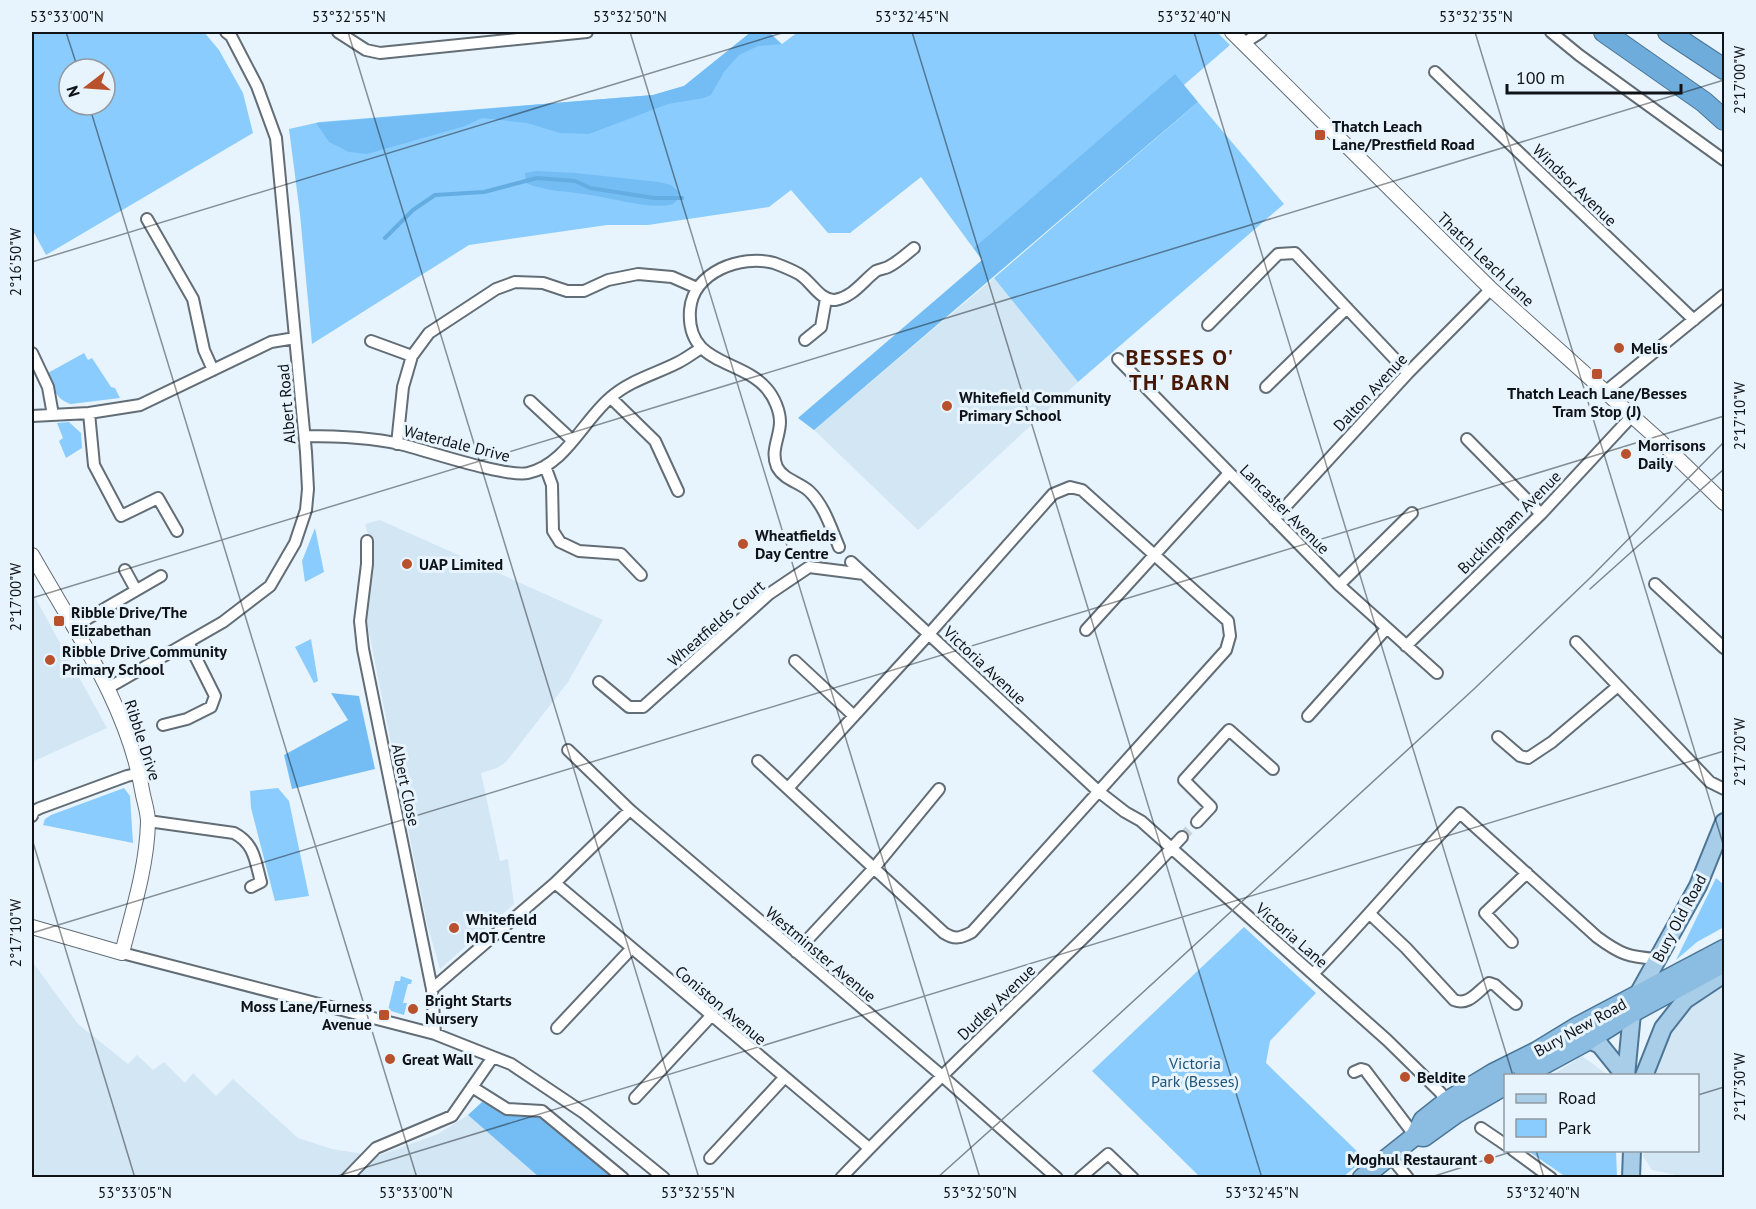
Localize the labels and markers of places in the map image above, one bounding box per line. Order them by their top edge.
place label: Thatch Leach Lane/Prestfield Road [1332,116,1475,154]
marker: Thatch Leach Lane/Prestfield Road [1313,128,1327,142]
place label: Melis [1631,338,1668,358]
marker: Melis [1612,341,1626,355]
marker: Thatch Leach Lane/Besses Tram Stop (J) [1590,367,1604,381]
place label: Thatch Leach Lane/Besses Tram Stop (J) [1507,383,1687,421]
place label: Whitefield Community Primary School [959,387,1111,425]
marker: Whitefield Community Primary School [940,399,954,413]
place label: Morrisons Daily [1638,435,1706,473]
marker: Morrisons Daily [1619,447,1633,461]
place label: Wheatfields Day Centre [755,525,836,563]
marker: Wheatfields Day Centre [736,537,750,551]
place label: UAP Limited [419,554,503,574]
marker: UAP Limited [400,557,414,571]
place label: Ribble Drive/The Elizabethan [71,602,187,640]
marker: Ribble Drive/The Elizabethan [52,614,66,628]
place label: Ribble Drive Community Primary School [62,641,227,679]
marker: Ribble Drive Community Primary School [43,653,57,667]
place label: Whitefield MOT Centre [466,909,546,947]
marker: Whitefield MOT Centre [447,921,461,935]
place label: Bright Starts Nursery [425,990,512,1028]
place label: Moss Lane/Furness Avenue [241,996,372,1034]
marker: Bright Starts Nursery [406,1002,420,1016]
marker: Moss Lane/Furness Avenue [377,1008,391,1022]
place label: Great Wall [402,1049,473,1069]
marker: Great Wall [383,1052,397,1066]
place label: Beldite [1417,1067,1466,1087]
marker: Beldite [1398,1070,1412,1084]
place label: Moghul Restaurant [1347,1149,1477,1169]
marker: Moghul Restaurant [1482,1152,1496,1166]

